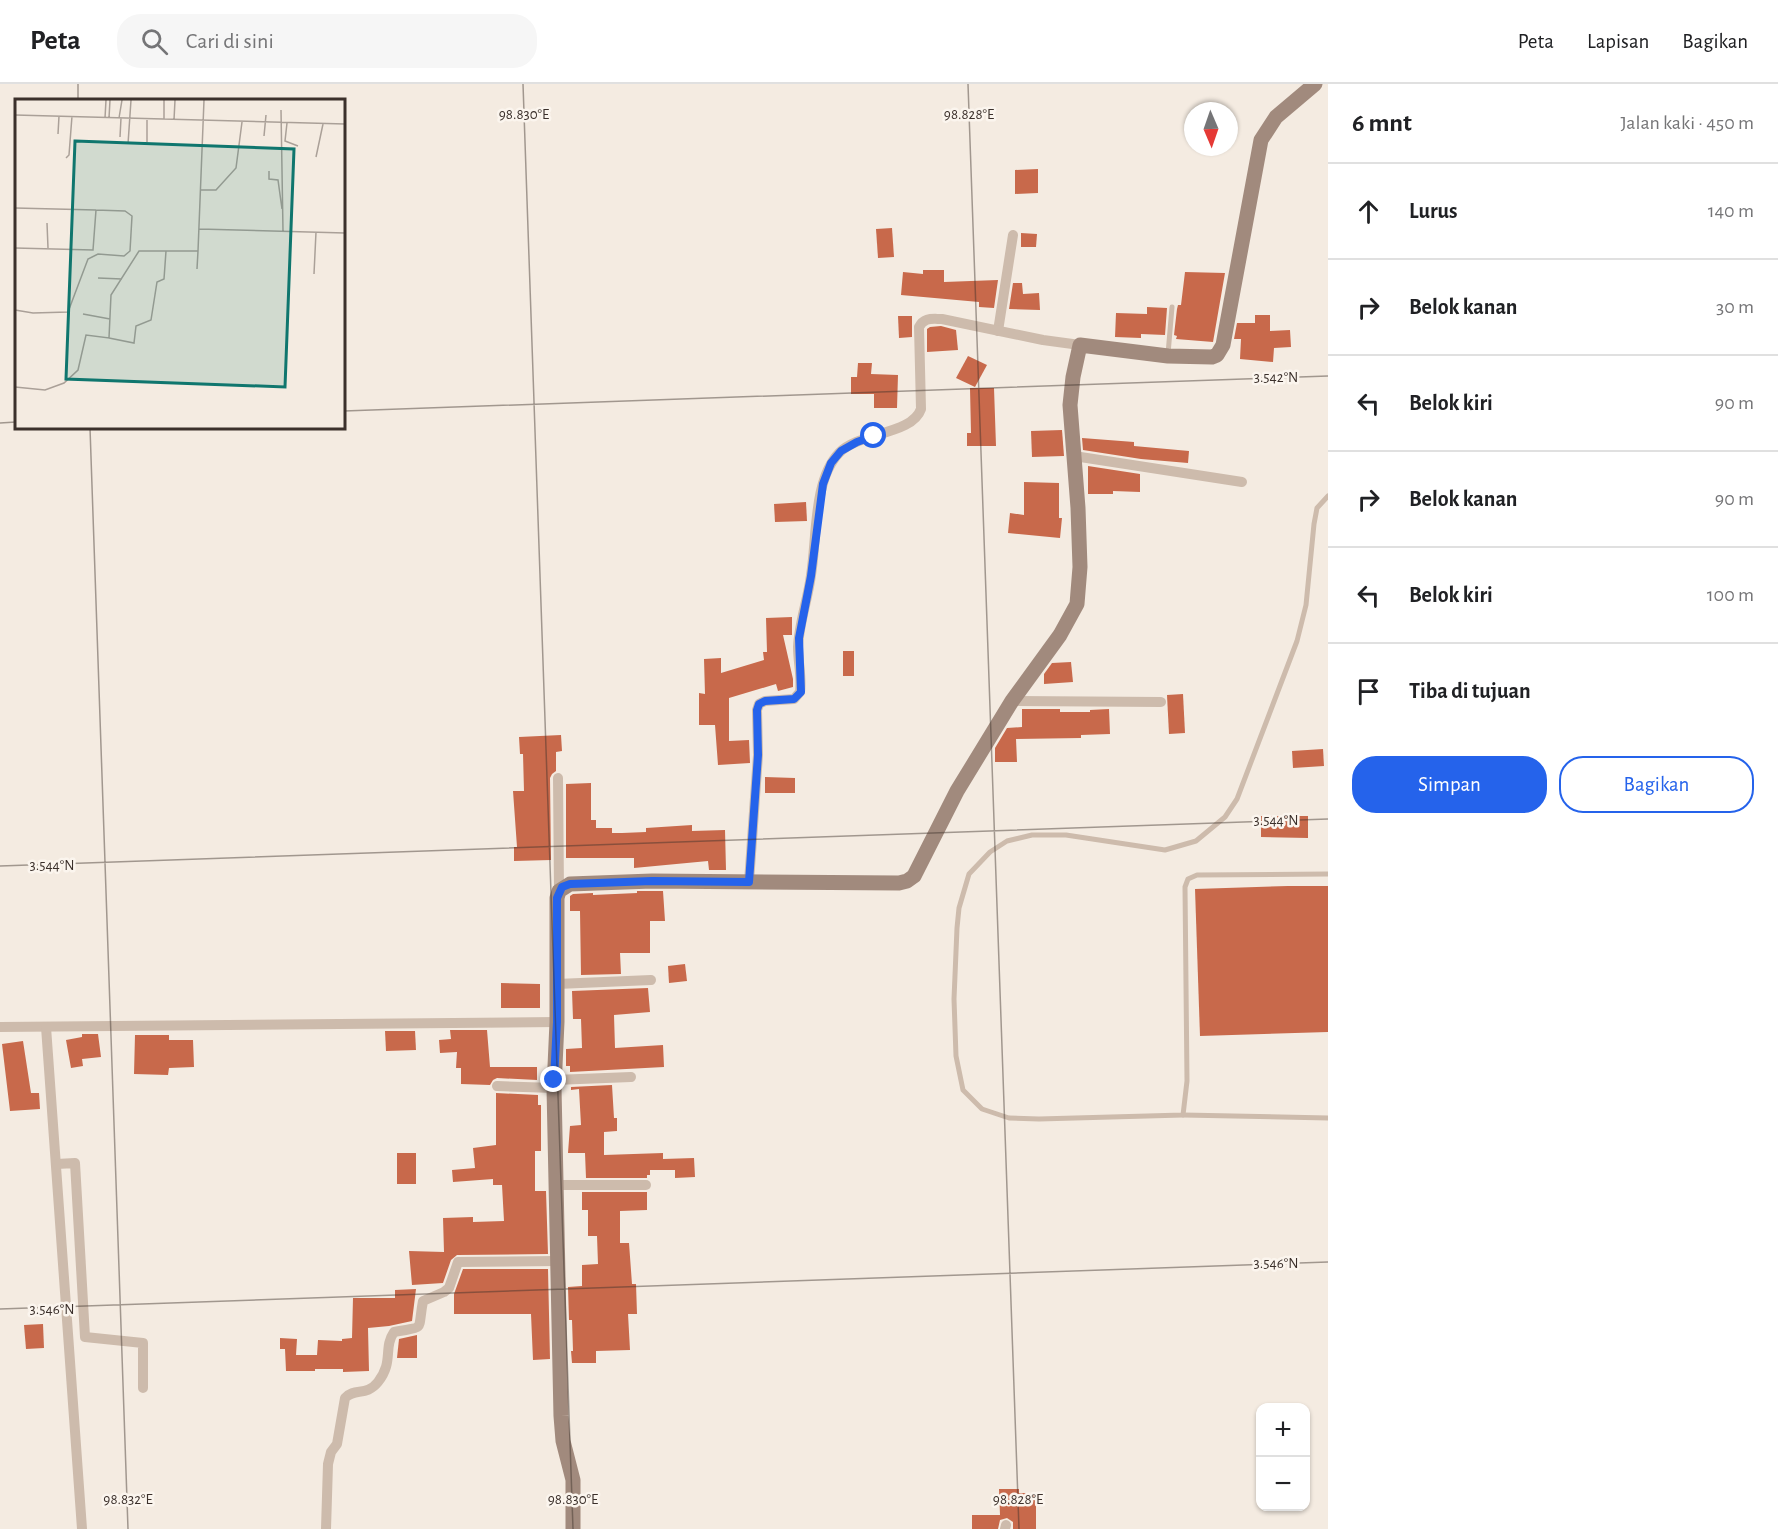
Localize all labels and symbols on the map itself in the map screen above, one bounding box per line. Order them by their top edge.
inset map [15,99,345,429]
north arrow [1184,102,1238,156]
text: 98.830°E [499,107,549,122]
text: 98.828°E [944,107,994,122]
text: 3.542°N [1254,370,1298,385]
route start [860,422,886,448]
text: 3.544°N [1254,813,1298,828]
text: 3.544°N [30,858,74,873]
route end [540,1066,566,1092]
text: 3.546°N [1254,1256,1298,1271]
text: 3.546°N [30,1302,74,1317]
text: 98.832°E [103,1492,153,1507]
text: 98.830°E [548,1492,598,1507]
text: 98.828°E [993,1492,1043,1507]

